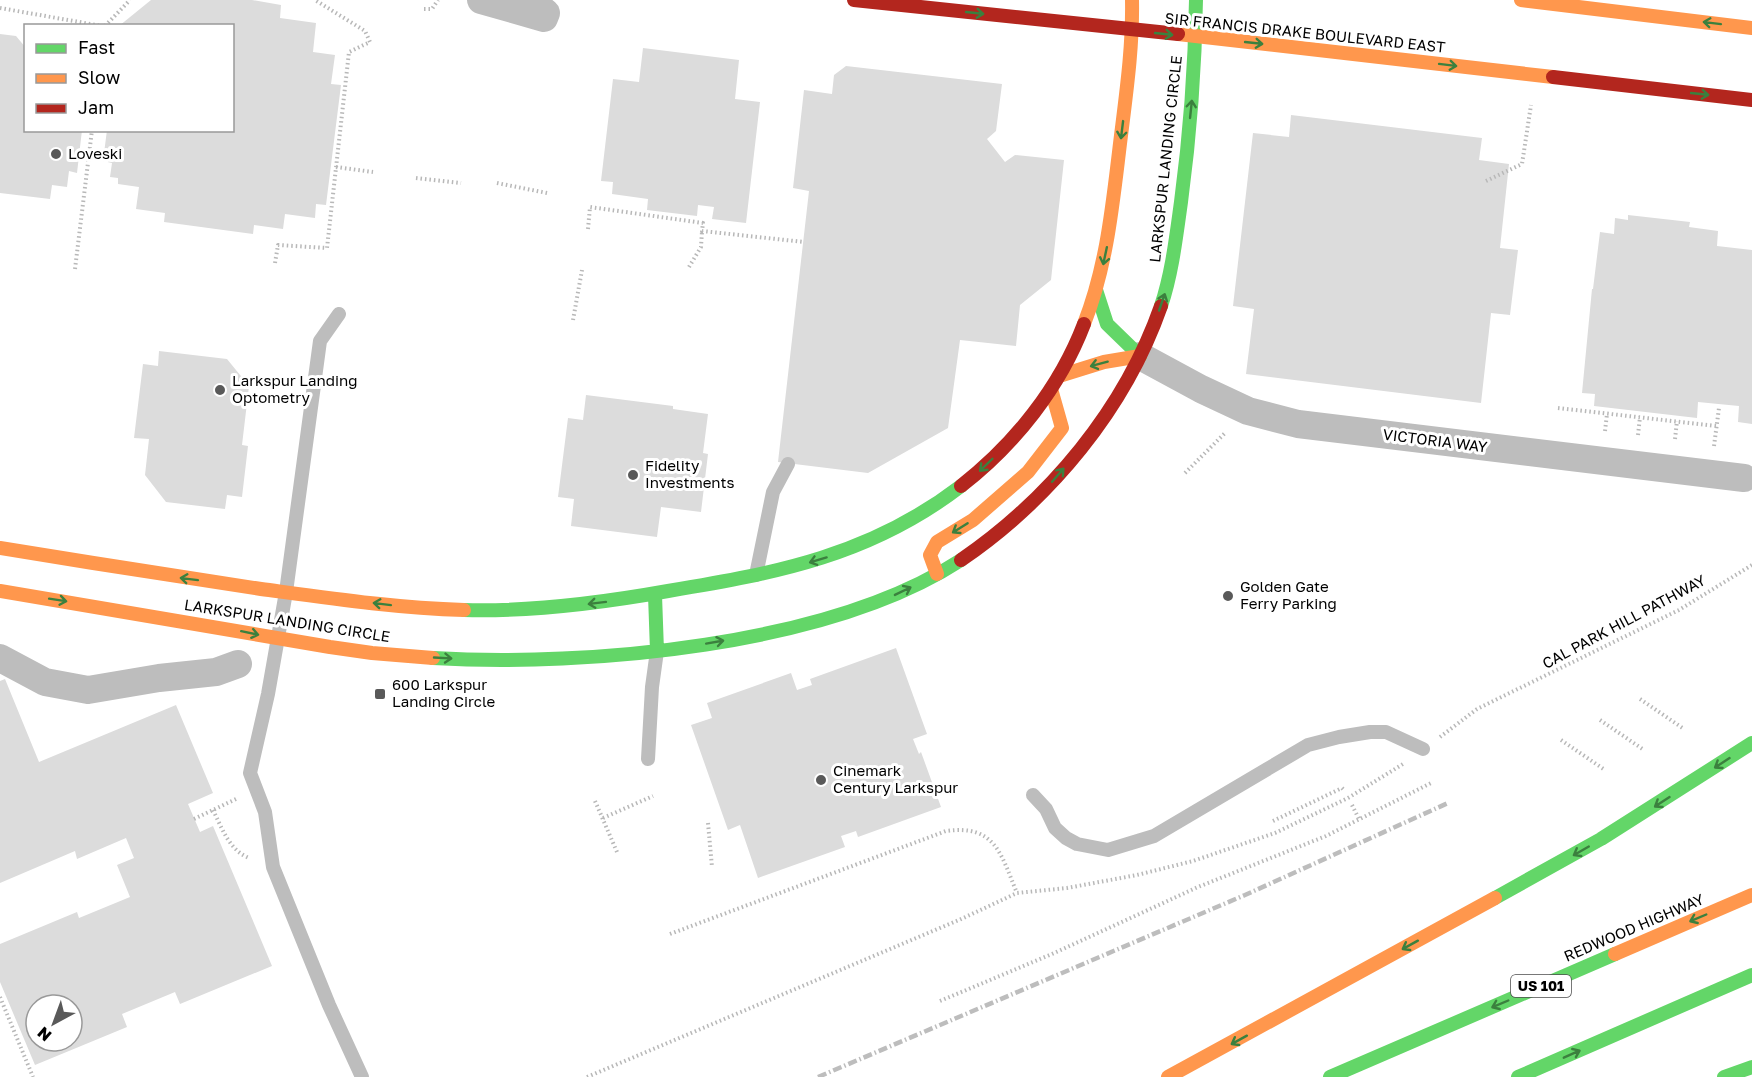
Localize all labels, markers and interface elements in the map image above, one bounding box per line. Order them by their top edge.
one-way arrow [965,8,985,19]
street label: SIR FRANCIS DRAKE BOULEVARD EAST [1164,8,1446,56]
one-way arrow [1702,17,1722,28]
legend [24,24,234,132]
one-way arrow [1154,29,1174,40]
text: Fast [78,36,115,58]
one-way arrow [1244,38,1264,49]
street label: LARKSPUR LANDING CIRCLE [1145,55,1185,263]
one-way arrow [1437,60,1457,71]
text: Slow [78,66,121,88]
one-way arrow [1690,89,1710,100]
text: Jam [78,96,114,118]
one-way arrow [1186,100,1197,120]
one-way arrow [1116,120,1127,140]
place label: Loveski [68,144,122,162]
marker: Loveski [49,147,63,161]
one-way arrow [1098,247,1110,266]
one-way arrow [1157,293,1168,312]
one-way arrow [1090,358,1109,370]
place label: Larkspur Landing Optometry [232,371,357,406]
marker: Larkspur Landing Optometry [213,383,227,397]
street label: VICTORIA WAY [1382,425,1489,455]
place label: Fidelity Investments [645,456,734,491]
one-way arrow [979,458,994,472]
marker: Fidelity Investments [626,468,640,482]
one-way arrow [1051,468,1065,483]
one-way arrow [952,523,969,535]
one-way arrow [809,555,828,566]
street label: CAL PARK HILL PATHWAY [1539,570,1708,672]
one-way arrow [179,573,199,584]
place label: Golden Gate Ferry Parking [1240,577,1337,612]
one-way arrow [893,584,911,596]
marker: Golden Gate Ferry Parking [1221,589,1235,603]
one-way arrow [47,595,67,606]
street label: LARKSPUR LANDING CIRCLE [183,595,391,645]
one-way arrow [588,597,608,608]
one-way arrow [373,598,392,609]
one-way arrow [240,628,259,639]
one-way arrow [705,636,725,647]
one-way arrow [433,653,452,664]
place label: 600 Larkspur Landing Circle [392,675,496,710]
marker: 600 Larkspur Landing Circle [373,687,387,701]
one-way arrow [1714,757,1731,769]
place label: Cinemark Century Larkspur [833,761,958,796]
marker: Cinemark Century Larkspur [814,773,828,787]
one-way arrow [1653,795,1670,808]
one-way arrow [1572,846,1590,857]
street label: REDWOOD HIGHWAY [1561,889,1707,965]
one-way arrow [1690,913,1708,924]
one-way arrow [1402,940,1419,952]
road number: US 101 [1511,975,1571,997]
north arrow [24,993,84,1053]
one-way arrow [1491,999,1510,1010]
text: N [33,1023,55,1046]
one-way arrow [1231,1034,1248,1046]
one-way arrow [1563,1047,1581,1058]

